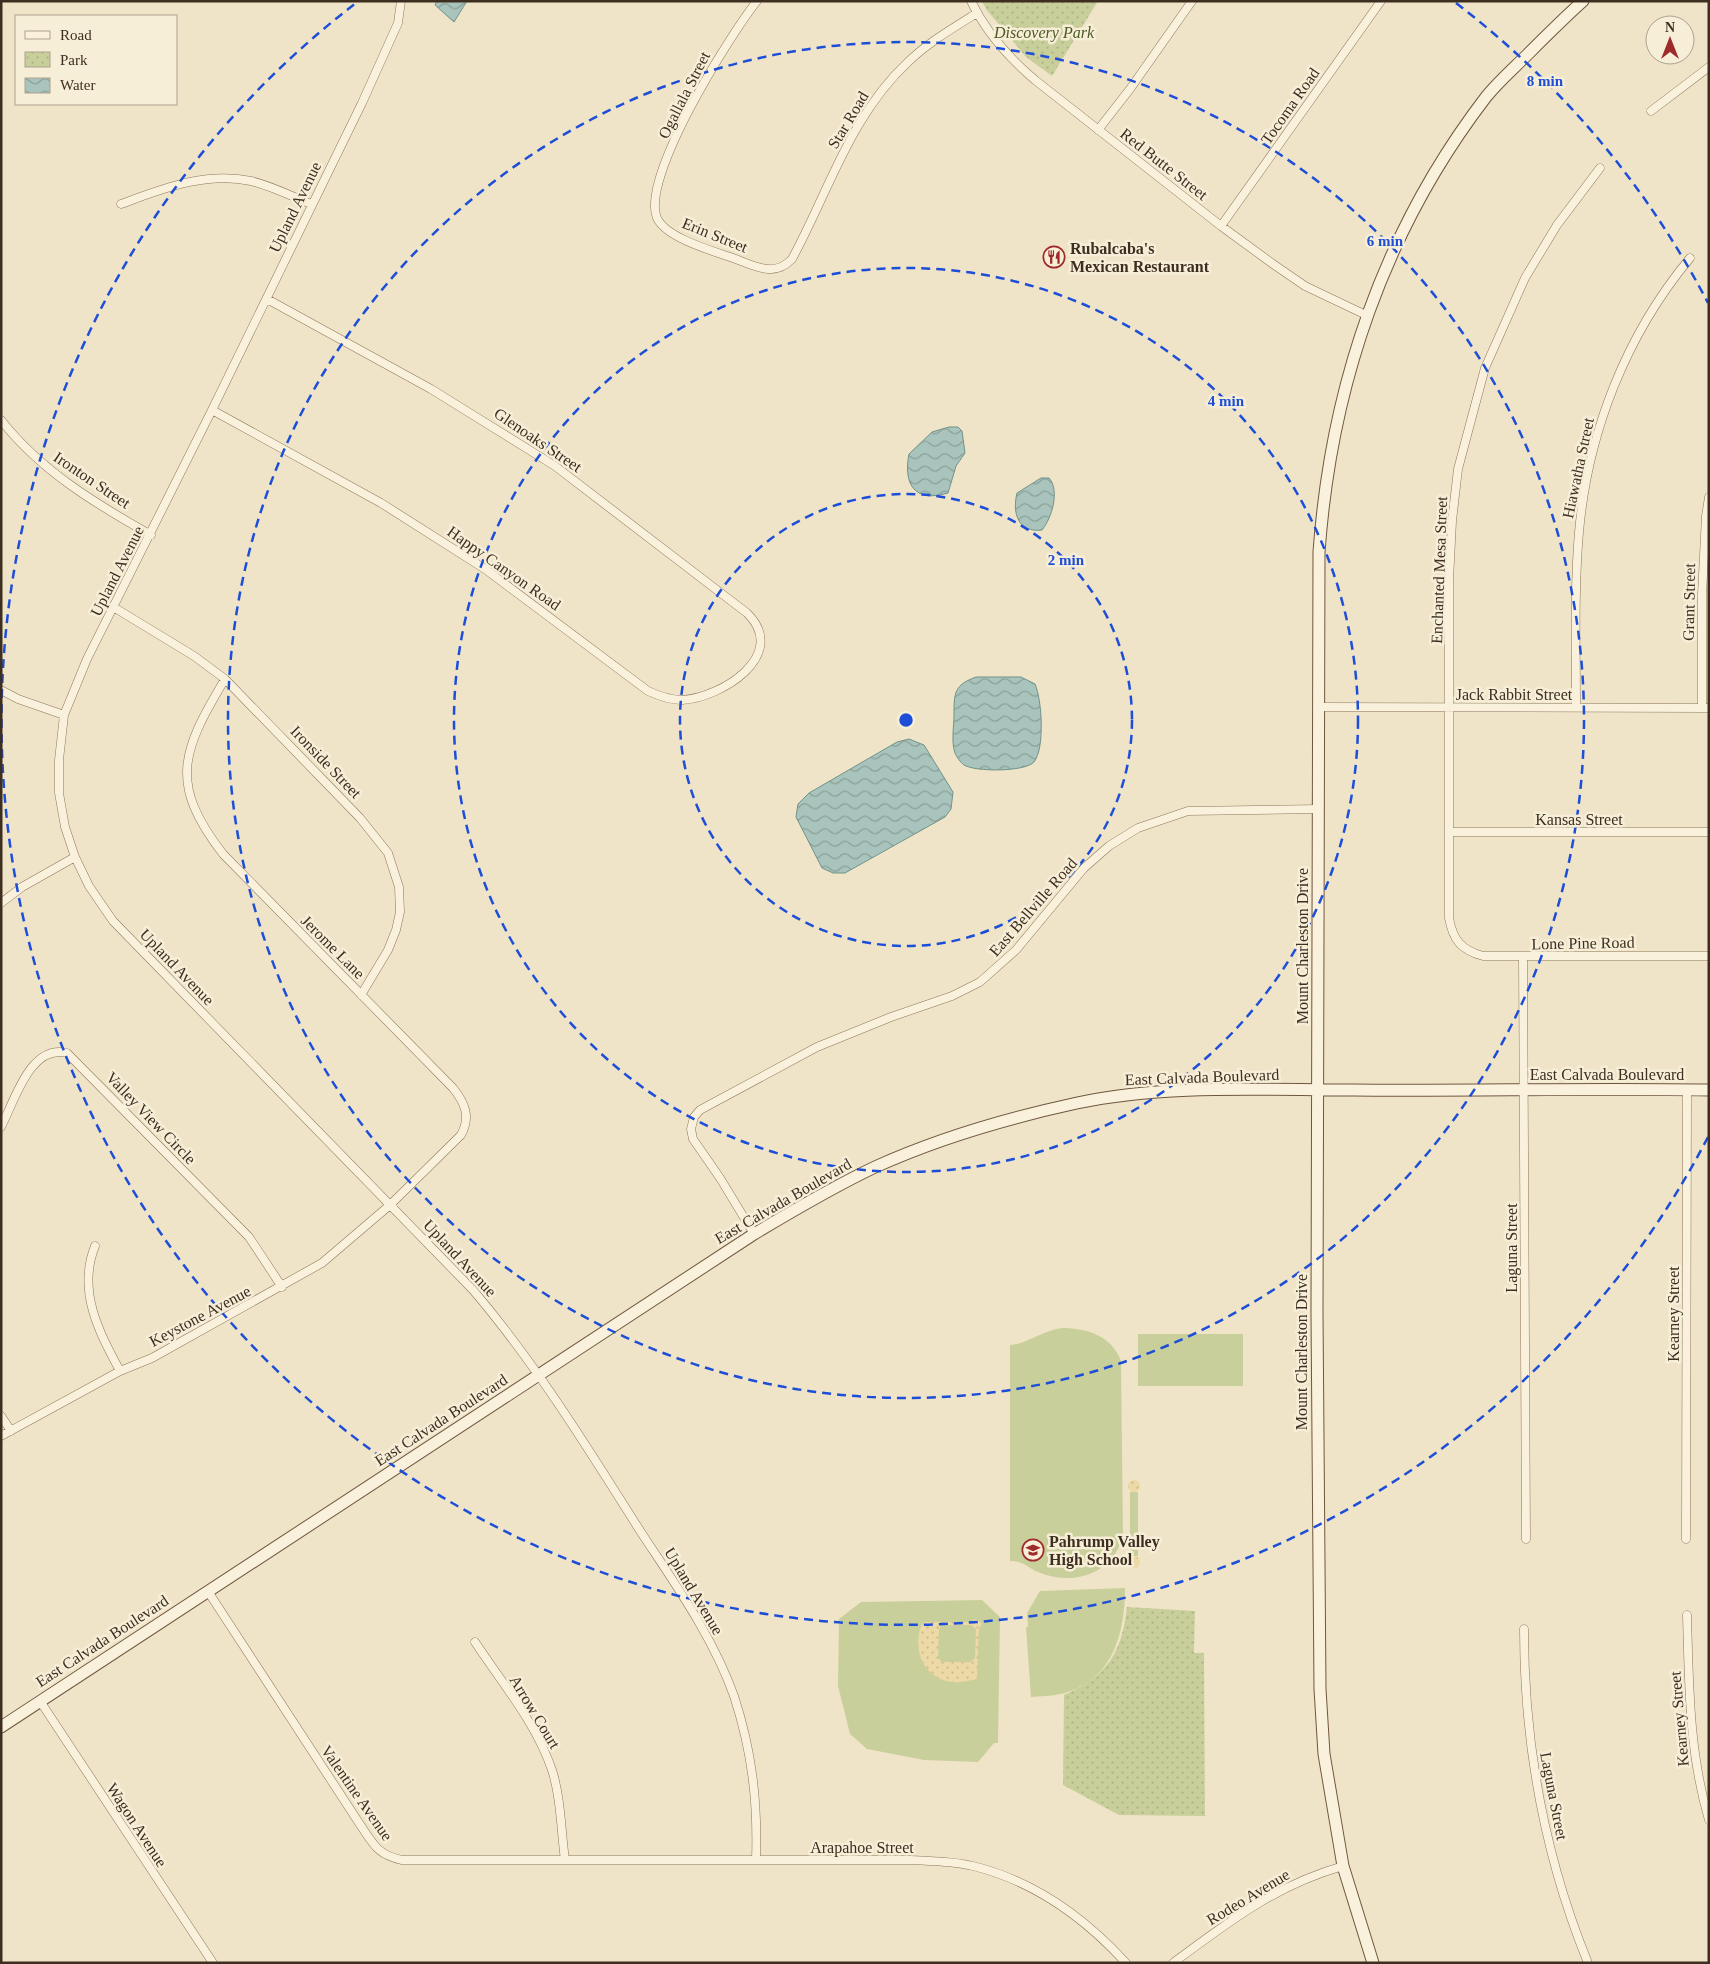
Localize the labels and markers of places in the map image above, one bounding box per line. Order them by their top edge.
place label: Rubalcaba's Mexican Restaurant [1070,240,1210,275]
restaurant icon: Rubalcaba's Mexican Restaurant [1042,245,1066,269]
centre of rings [897,711,915,729]
place label: Pahrump Valley High School [1049,1533,1160,1569]
school or university icon: Pahrump Valley High School [1021,1538,1045,1562]

